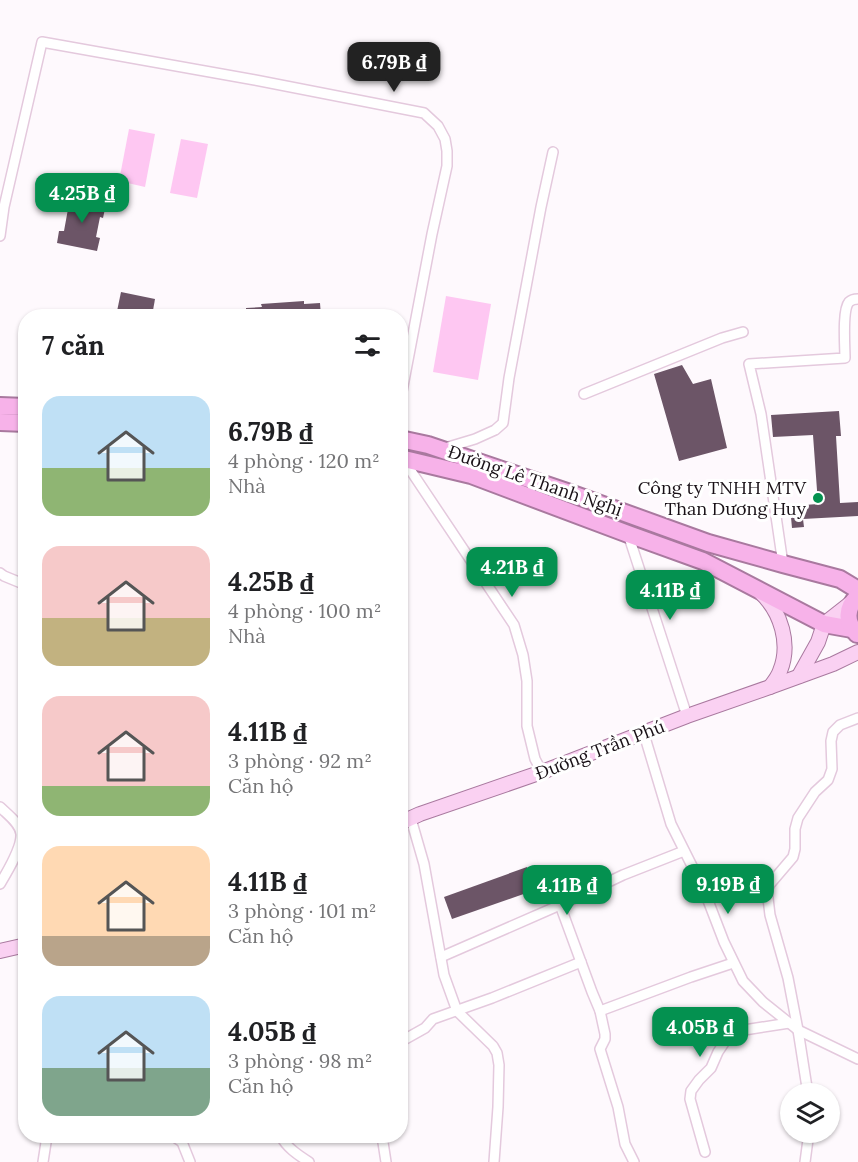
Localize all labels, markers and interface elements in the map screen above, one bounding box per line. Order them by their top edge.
pin: 6.79B ₫ [339,42,449,93]
text: 6.79B ₫ [361,49,427,74]
pin: 4.25B ₫ [27,173,137,224]
text: 4.25B ₫ [49,180,115,205]
text: 7 căn [42,329,105,362]
icon: filters [351,329,384,362]
text: 6.79B ₫ [228,415,313,448]
icon: home [90,420,162,492]
street label: Đường Lê Thanh Nghị [445,440,625,521]
text: 4 phòng · 120 m² [228,448,380,473]
text: Nhà [228,473,266,498]
place label: Công ty TNHH MTV Than Dương Huy [638,476,807,520]
marker: Công ty TNHH MTV Than Dương Huy [811,491,825,505]
pin: 4.21B ₫ [457,547,567,598]
text: 4.21B ₫ [480,554,544,579]
text: 4.25B ₫ [228,565,314,598]
icon: home [90,570,162,642]
pin: 4.11B ₫ [615,570,725,621]
text: 4.11B ₫ [640,577,700,602]
text: 4 phòng · 100 m² [228,598,381,623]
text: Nhà [228,623,266,648]
street label: Đường Trần Phú [532,714,668,785]
text: 4.11B ₫ [228,715,307,748]
icon: home [90,720,162,792]
text: 3 phòng · 92 m² [228,748,372,773]
text: Căn hộ [228,773,293,798]
pin: 9.19B ₫ [673,864,783,915]
text: 4.11B ₫ [228,865,307,898]
pin: 4.11B ₫ [512,865,622,916]
icon: home [90,870,162,942]
text: 9.19B ₫ [696,871,760,896]
text: 4.11B ₫ [537,872,597,897]
text: 3 phòng · 101 m² [228,898,377,923]
text: Căn hộ [228,923,293,948]
pin: 4.05B ₫ [645,1007,755,1058]
text: 4.05B ₫ [666,1014,734,1039]
text: 4.05B ₫ [228,1015,316,1048]
icon: home [90,1020,162,1092]
text: 3 phòng · 98 m² [228,1048,372,1073]
text: Căn hộ [228,1073,293,1098]
map controls [780,1083,840,1143]
button: layers [780,1083,840,1143]

